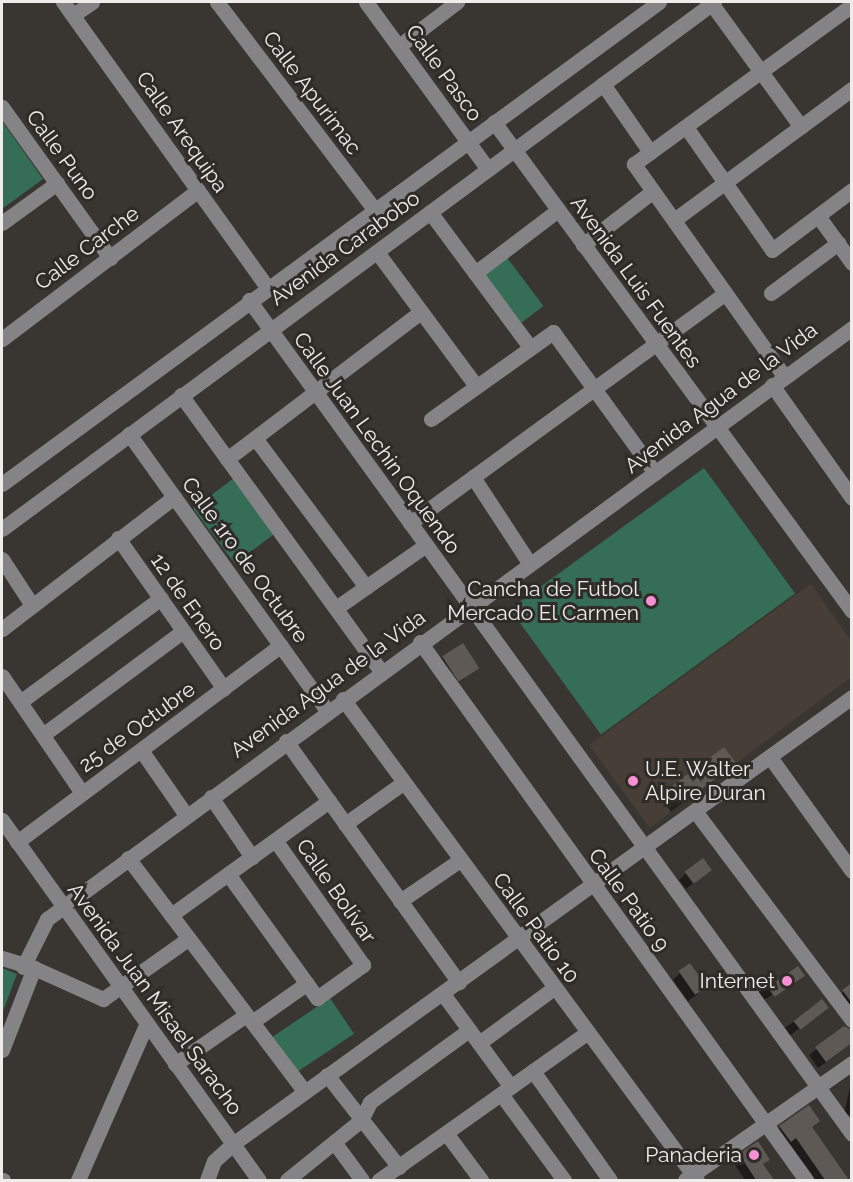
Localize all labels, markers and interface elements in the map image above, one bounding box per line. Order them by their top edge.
street label: Calle Pasco [400,20,488,126]
street label: Calle Apurimac [257,26,367,160]
street label: Calle Arequipa [131,66,233,198]
street label: Calle Puno [21,105,103,205]
street label: Avenida Carabobo [265,185,425,311]
street label: Avenida Luis Fuentes [565,191,707,373]
street label: Calle Carche [30,201,144,295]
street label: Avenida Agua de la Vida [619,317,823,479]
street label: Calle Juan Lechin Oquendo [288,327,466,559]
street label: Calle 1ro de Octubre [176,472,314,648]
street label: 12 de Enero [145,549,231,655]
place label: Cancha de Futbol Mercado El Carmen [447,576,639,626]
marker: Cancha de Futbol Mercado El Carmen [644,594,658,608]
street label: Avenida Agua de la Vida [225,604,431,764]
street label: 25 de Octubre [74,676,200,778]
place label: U.E. Walter Alpire Duran [645,756,766,806]
marker: U.E. Walter Alpire Duran [626,774,640,788]
street label: Calle Bolívar [291,834,381,948]
street label: Calle Patio 9 [583,844,675,956]
street label: Calle Patio 10 [487,868,585,988]
street label: Avenida Juan Misael Saracho [62,878,248,1120]
place label: Internet [700,968,775,994]
marker: Internet [780,974,794,988]
place label: Panaderia [645,1142,742,1168]
marker: Panaderia [747,1148,761,1162]

